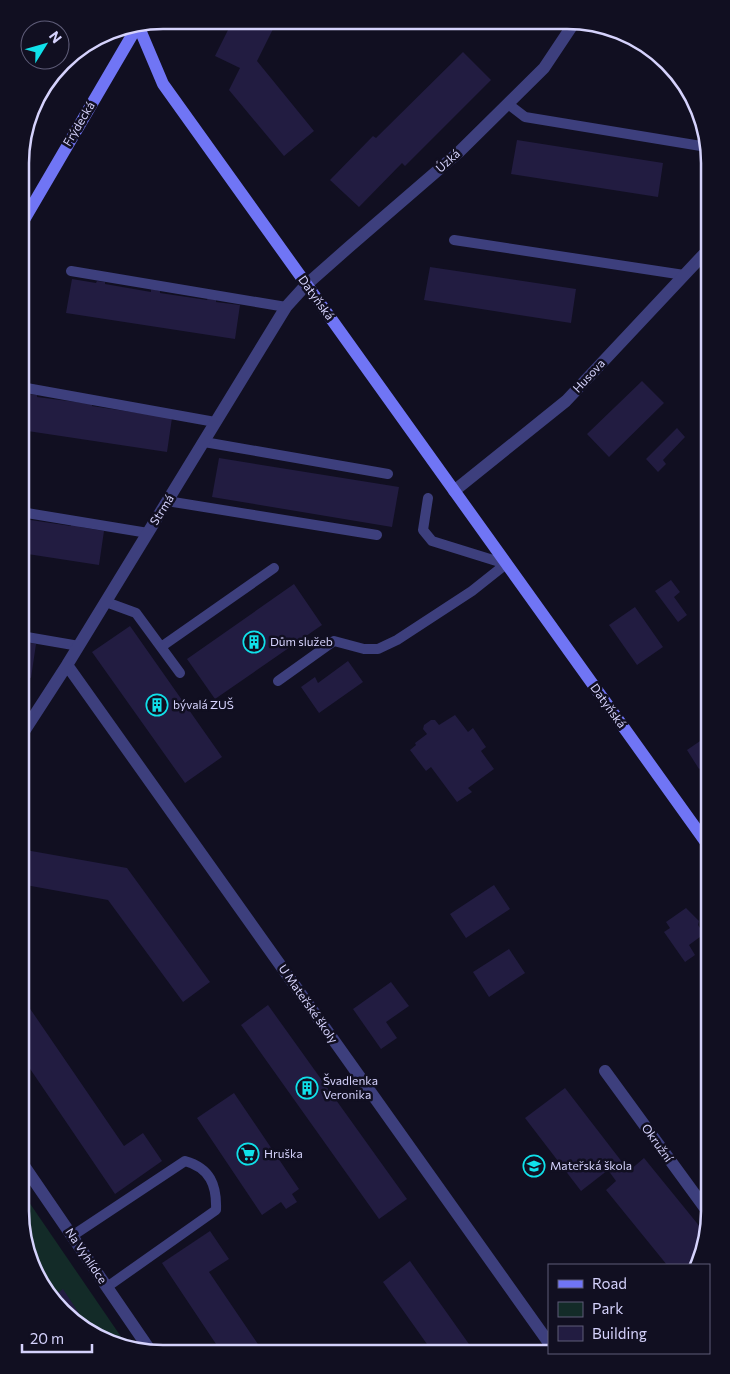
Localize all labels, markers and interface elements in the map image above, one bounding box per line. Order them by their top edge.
north arrow [20,20,70,70]
text: N [46,28,66,46]
street label: Frýdecká [59,99,97,148]
street label: Úzká [432,146,462,175]
street label: Datyňská [296,273,338,322]
street label: Husova [569,356,607,395]
street label: Strmá [146,492,176,527]
building icon: Dům služeb [242,630,266,654]
place label: Dům služeb [270,634,333,648]
street label: Datyňská [588,681,630,730]
building icon: bývalá ZUŠ [145,693,169,717]
place label: bývalá ZUŠ [173,697,234,711]
street label: U Mateřské školy [276,961,341,1045]
place label: Švadlenka Veronika [323,1073,378,1101]
building icon: Švadlenka Veronika [295,1076,319,1100]
street label: Okružní [639,1121,677,1165]
supermarket icon: Hruška [236,1142,260,1166]
place label: Hruška [264,1146,303,1160]
school or university icon: Mateřská škola [522,1154,546,1178]
place label: Mateřská škola [550,1158,632,1172]
street label: Na Vyhlídce [63,1225,110,1286]
legend [548,1264,710,1354]
text: Road [592,1274,627,1292]
text: Park [592,1299,623,1317]
scale bar [22,1322,92,1354]
text: Building [592,1324,647,1342]
text: 20 m [30,1329,64,1347]

